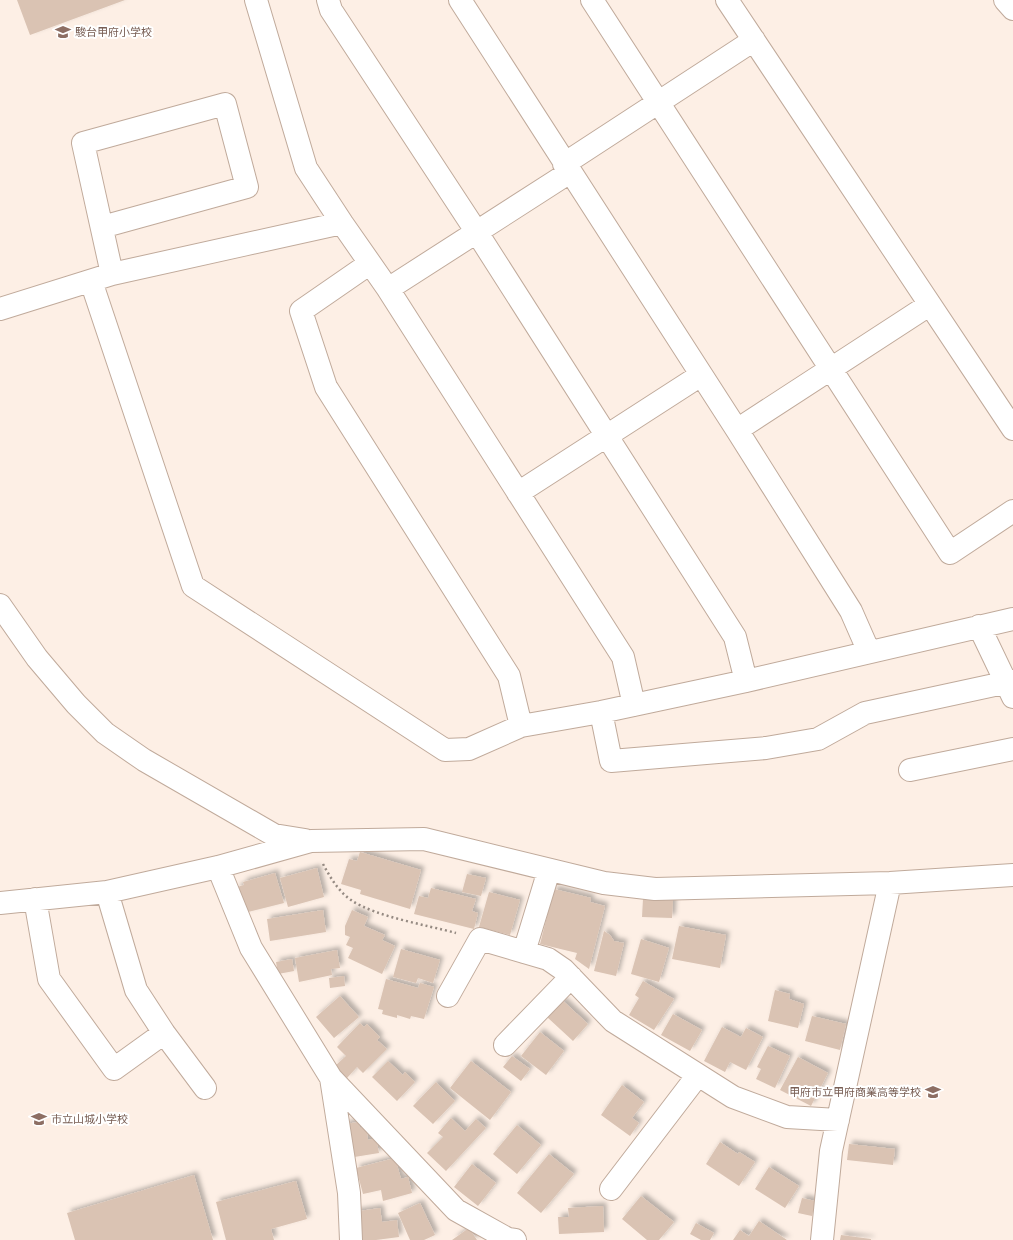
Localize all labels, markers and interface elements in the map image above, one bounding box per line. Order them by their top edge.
school or university icon: 駿台甲府小学校 [54,23,72,41]
place label: 駿台甲府小学校 [75,25,152,39]
school or university icon: 甲府市立甲府商業高等学校 [924,1083,942,1101]
place label: 甲府市立甲府商業高等学校 [789,1085,921,1099]
school or university icon: 市立山城小学校 [30,1110,48,1128]
place label: 市立山城小学校 [51,1112,128,1126]

